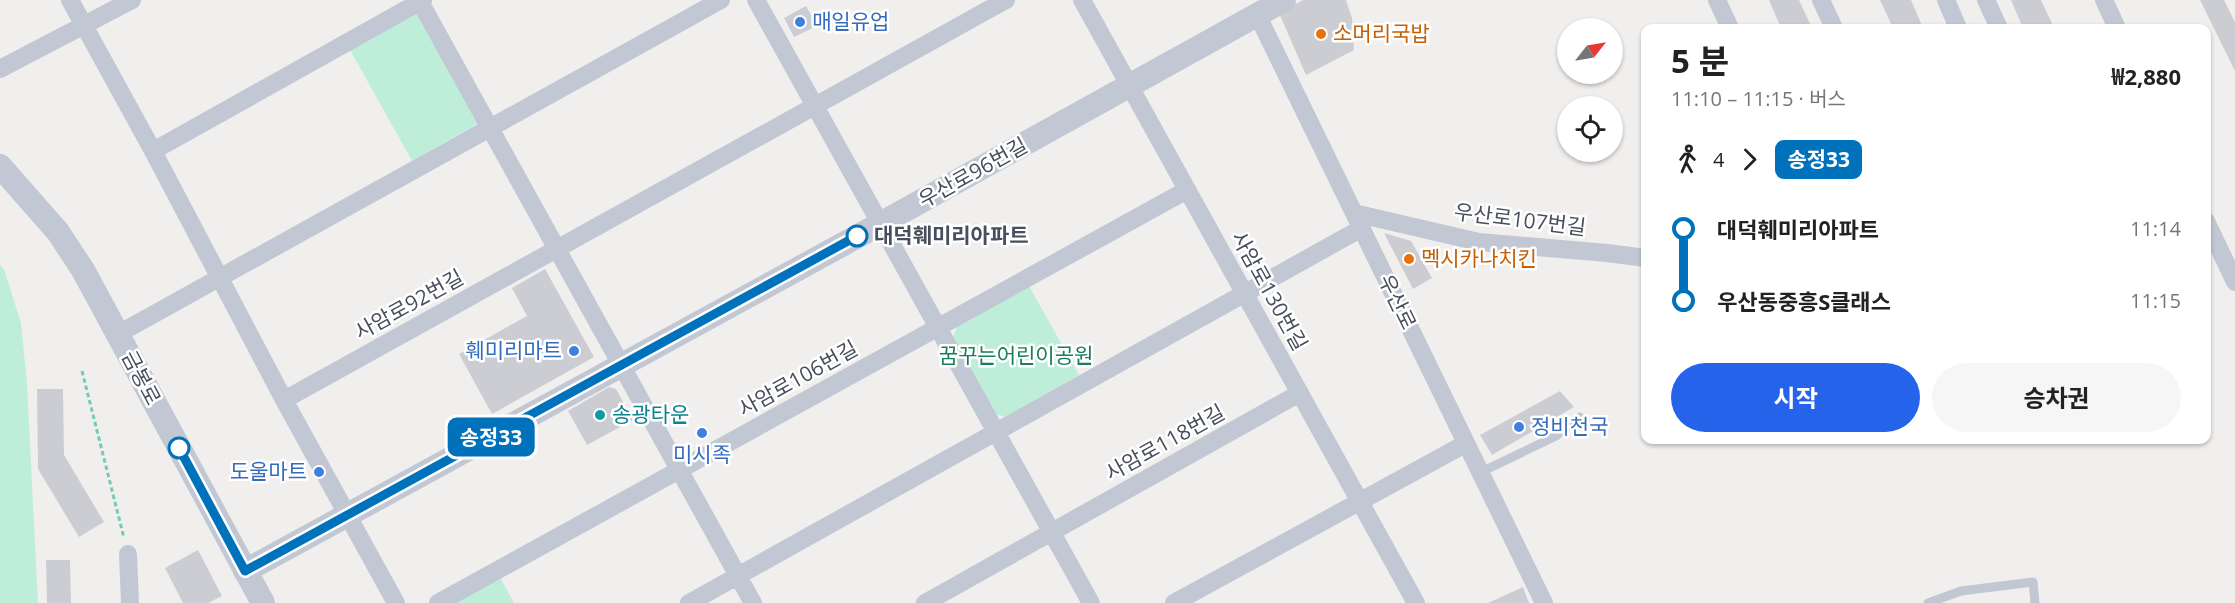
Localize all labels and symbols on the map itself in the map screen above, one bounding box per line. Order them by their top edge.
place label: 매일유업 [812,7,889,35]
marker: 매일유업 [793,15,807,29]
north arrow [1557,18,1623,84]
place label: 소머리국밥 [1333,19,1430,47]
marker: 소머리국밥 [1314,27,1328,41]
street label: 우산로96번길 [913,131,1032,214]
street label: 우산로107번길 [1453,197,1588,241]
place label: 대덕훼미리아파트 [874,221,1029,249]
marker: 대덕훼미리아파트 [846,225,868,247]
street label: 사암로130번길 [1225,226,1314,355]
place label: 멕시카나치킨 [1421,244,1537,272]
marker: 멕시카나치킨 [1402,252,1416,266]
street label: 사암로92번길 [349,263,468,346]
street label: 우산로 [1373,269,1423,334]
street label: 사암로106번길 [733,334,862,423]
place label: 훼미리마트 [465,336,562,364]
park label: 꿈꾸는어린이공원 [939,341,1093,369]
marker: 훼미리마트 [567,344,581,358]
street label: 금봉로 [116,345,168,410]
street label: 사암로118번길 [1100,398,1229,487]
place label: 송광타운 [612,400,689,428]
marker: 송광타운 [593,408,607,422]
place label: 정비천국 [1531,412,1608,440]
line badge: 송정33 [449,418,533,456]
marker: 정비천국 [1512,420,1526,434]
marker: 미시족 [695,426,709,440]
unlabelled marker [168,437,190,459]
place label: 미시족 [673,440,731,468]
place label: 도울마트 [230,457,307,485]
marker: 도울마트 [312,465,326,479]

